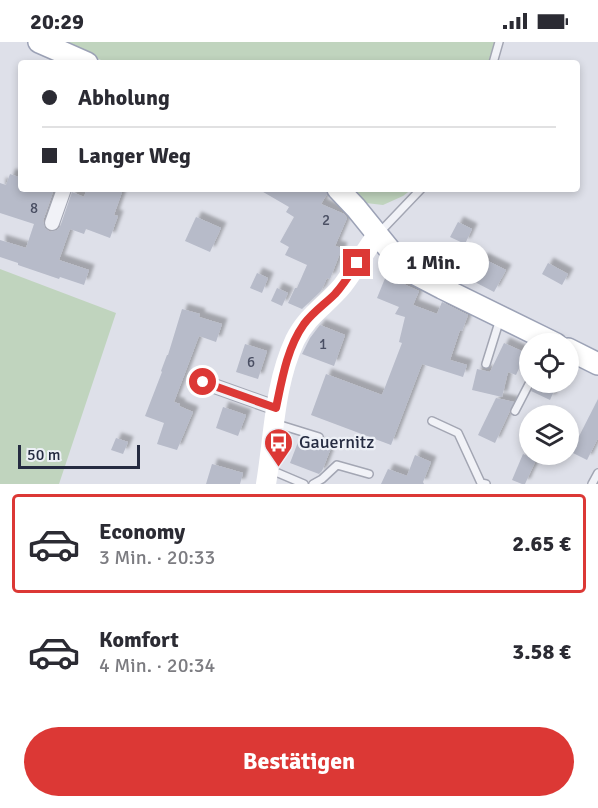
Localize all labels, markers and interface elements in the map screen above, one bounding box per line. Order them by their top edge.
text: 20:29 [30,8,84,35]
text: Abholung [78,84,170,111]
text: Langer Weg [78,142,191,169]
house number: 8 [30,199,38,217]
house number: 2 [322,211,330,229]
callout: 1 Min. [378,242,489,284]
route end [343,249,370,276]
text: 1 Min. [406,250,461,275]
map controls [519,333,579,465]
button: locate [519,333,579,393]
house number: 1 [319,335,327,353]
house number: 6 [247,353,255,371]
route start [189,368,216,395]
button: layers [519,405,579,465]
bus stop icon: Gauernitz [262,426,294,468]
place label: Gauernitz [299,431,374,453]
scale bar [18,442,140,469]
text: 50 m [27,445,61,465]
icon: car [27,517,81,571]
text: Economy [99,518,185,545]
text: 2.65 € [512,530,571,557]
text: 3 Min. · 20:33 [99,545,215,570]
icon: car [27,625,81,679]
text: Komfort [99,626,179,653]
text: 3.58 € [512,638,571,665]
text: 4 Min. · 20:34 [99,653,215,678]
button: Bestätigen [24,727,574,796]

